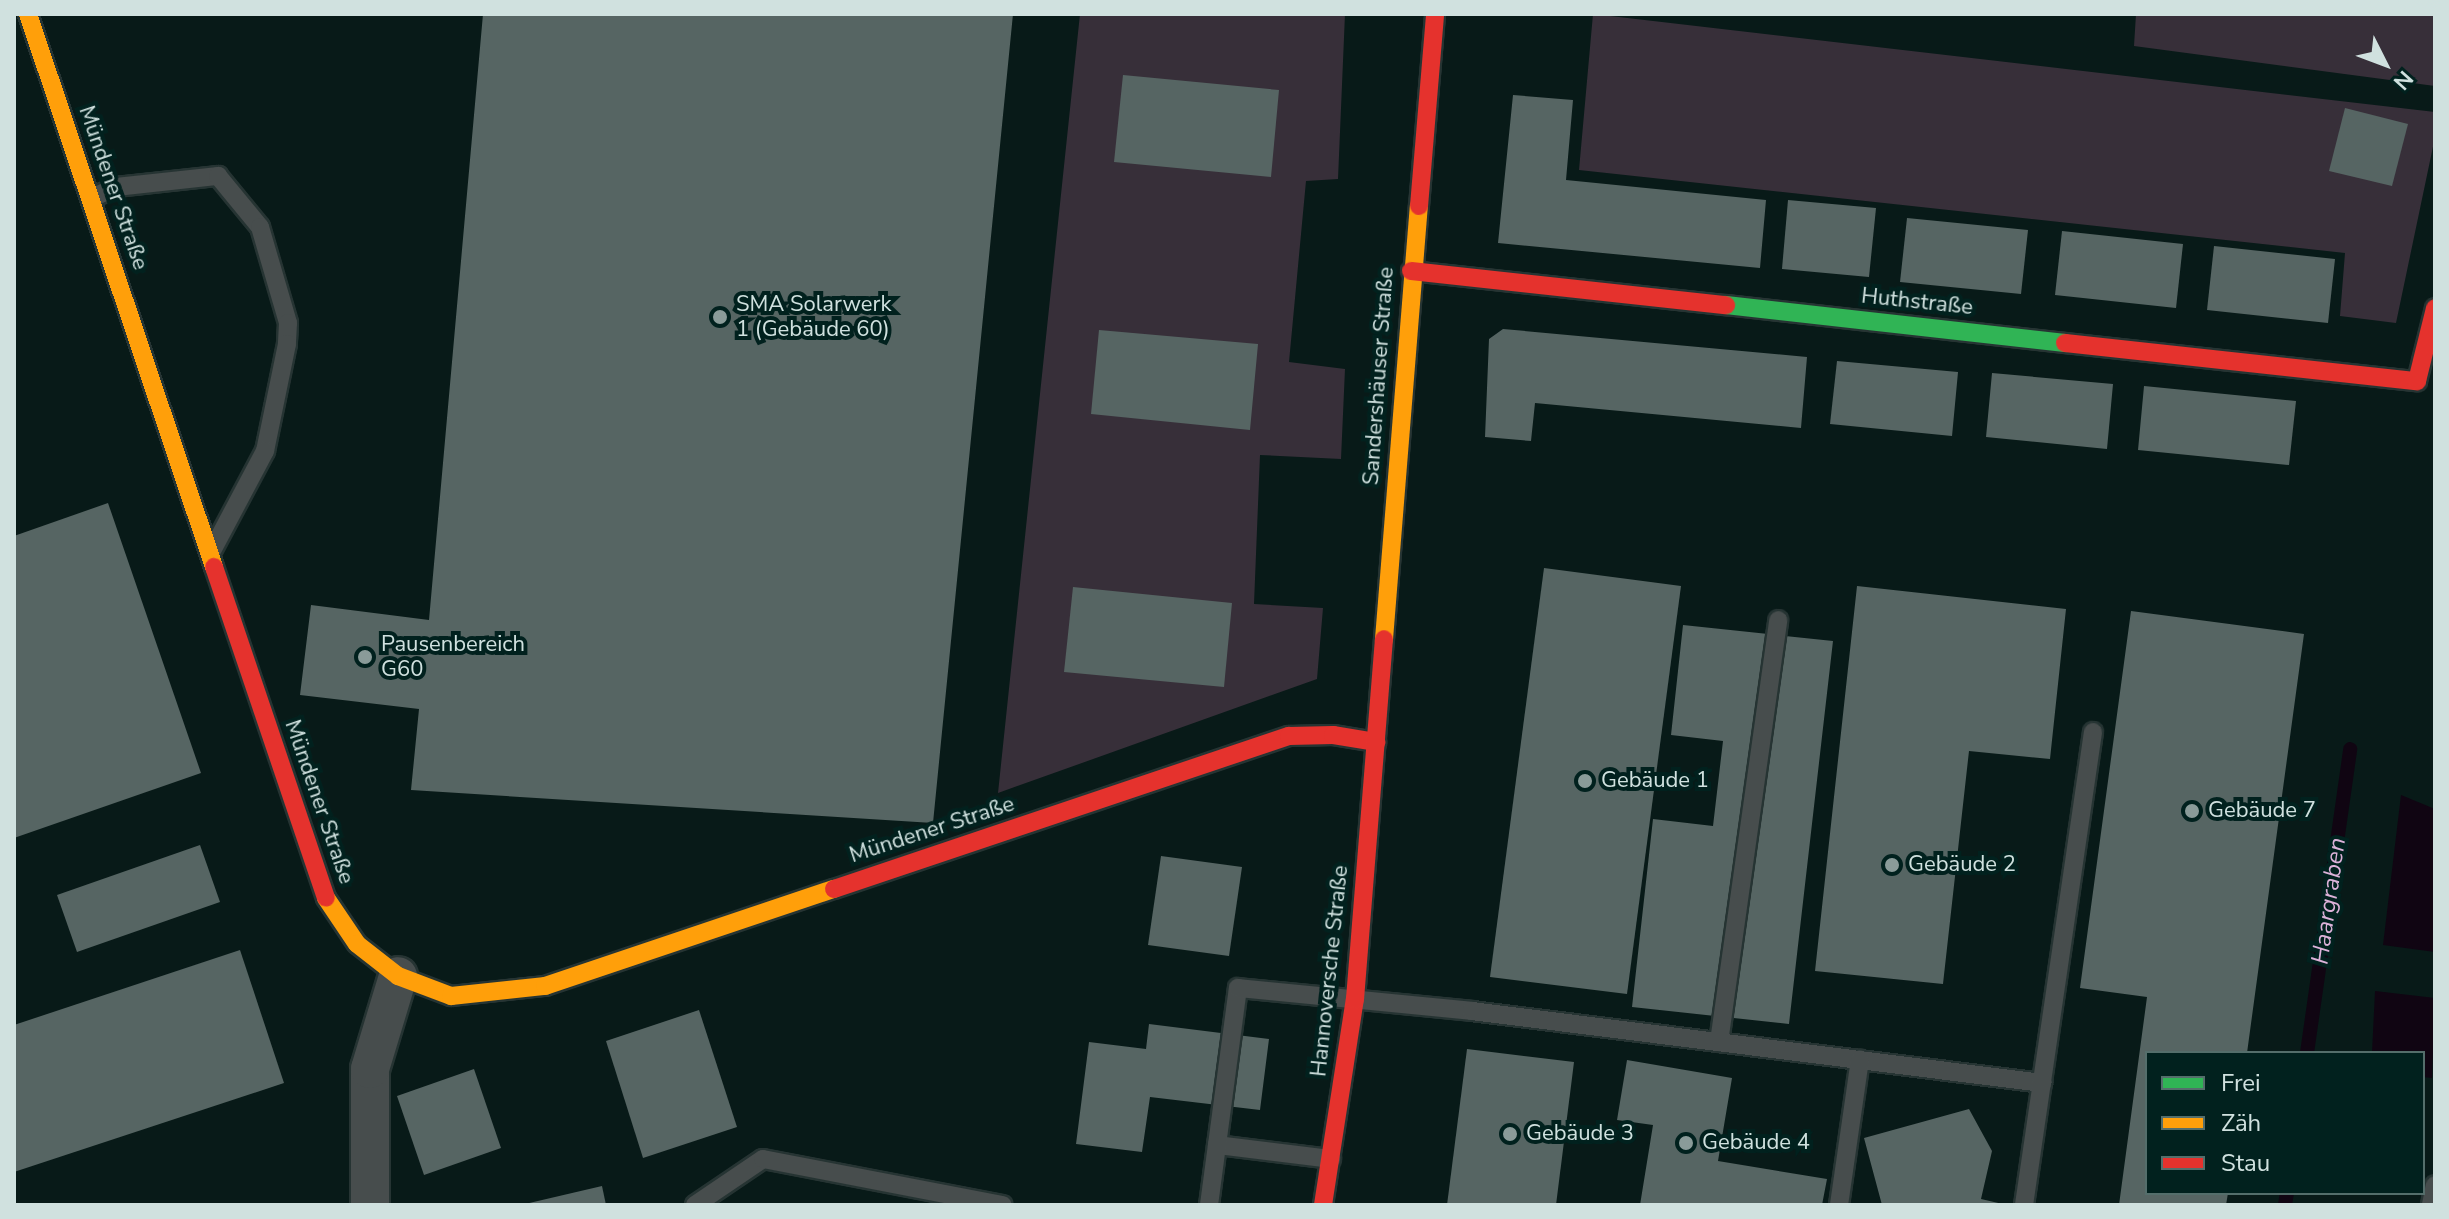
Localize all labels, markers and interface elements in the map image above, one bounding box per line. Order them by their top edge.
north arrow [2345,24,2425,104]
text: N [2386,64,2419,96]
street label: Mündener Straße [73,103,153,273]
street label: Sandershäuser Straße [1358,266,1400,486]
street label: Huthstraße [1860,283,1974,321]
place label: SMA Solarwerk 1 (Gebäude 60) [736,291,891,342]
marker: SMA Solarwerk 1 (Gebäude 60) [711,308,729,326]
place label: Pausenbereich G60 [381,631,525,682]
marker: Pausenbereich G60 [356,648,374,666]
street label: Mündener Straße [279,717,359,887]
place label: Gebäude 1 [1601,768,1709,794]
marker: Gebäude 1 [1576,772,1594,790]
street label: Mündener Straße [846,791,1018,869]
place label: Gebäude 7 [2208,798,2316,824]
marker: Gebäude 7 [2183,802,2201,820]
water label: Haargraben [2306,836,2352,966]
place label: Gebäude 2 [1908,852,2016,878]
marker: Gebäude 2 [1883,856,1901,874]
street label: Hannoversche Straße [1306,864,1354,1078]
legend [2145,1051,2425,1195]
text: Frei [2221,1067,2261,1099]
text: Zäh [2221,1107,2261,1139]
place label: Gebäude 3 [1526,1121,1634,1147]
marker: Gebäude 3 [1501,1125,1519,1143]
place label: Gebäude 4 [1702,1130,1810,1156]
marker: Gebäude 4 [1677,1134,1695,1152]
text: Stau [2221,1147,2270,1179]

